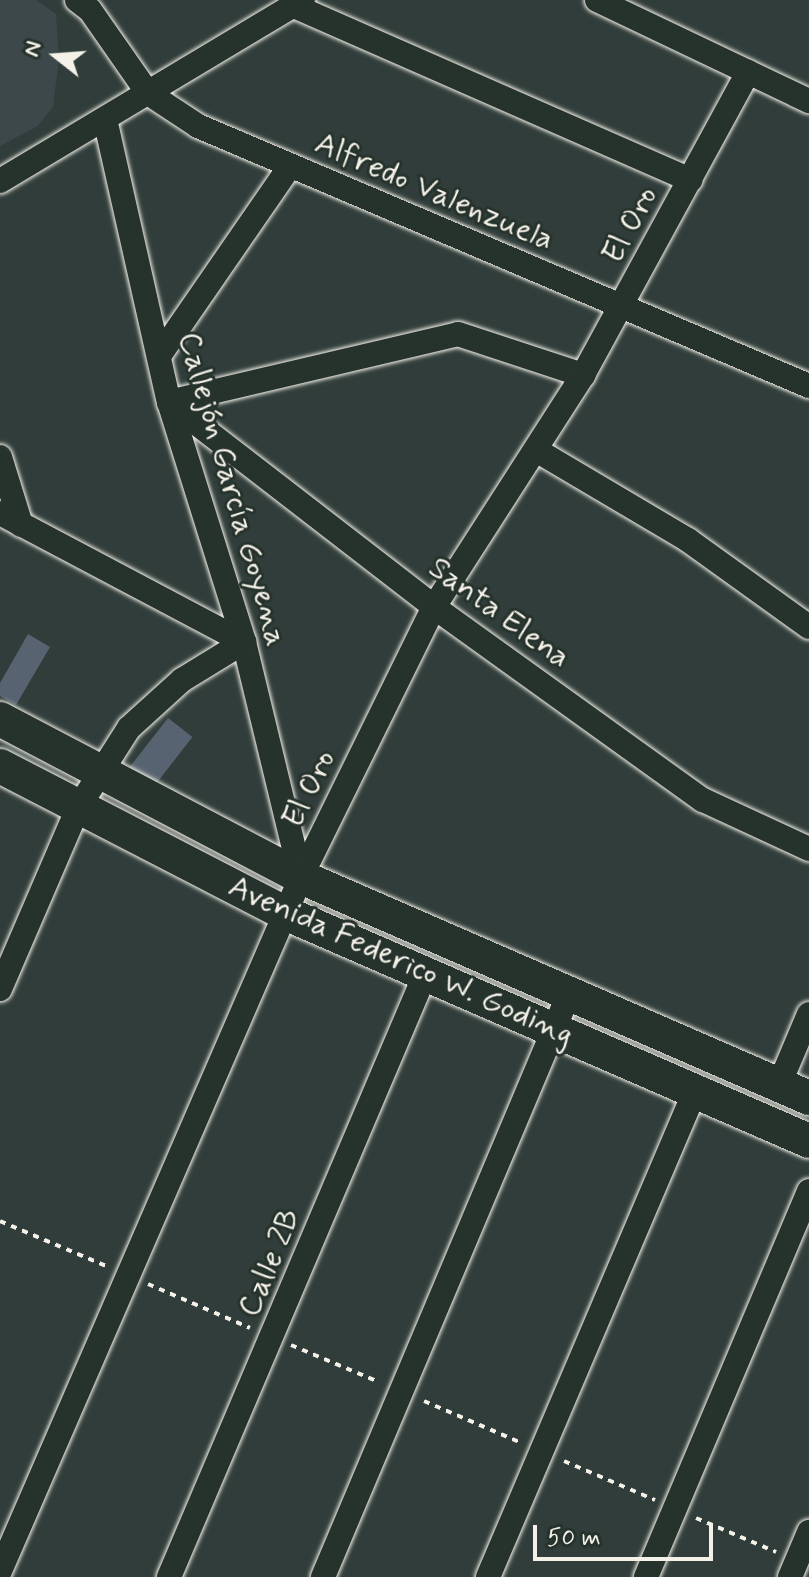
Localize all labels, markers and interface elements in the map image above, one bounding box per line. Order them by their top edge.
north arrow [16,16,96,96]
text: N [18,38,49,60]
street label: Alfredo Valenzuela [305,123,563,261]
street label: El Oro [594,180,666,270]
street label: Callejón García Goyena [169,328,295,650]
street label: Santa Elena [419,548,579,678]
street label: El Oro [274,744,344,834]
street label: Avenida Federico W. Goding [221,867,581,1055]
street label: Calle 2B [230,1203,310,1323]
scale bar [537,1509,717,1559]
text: 50 m [547,1523,601,1554]

